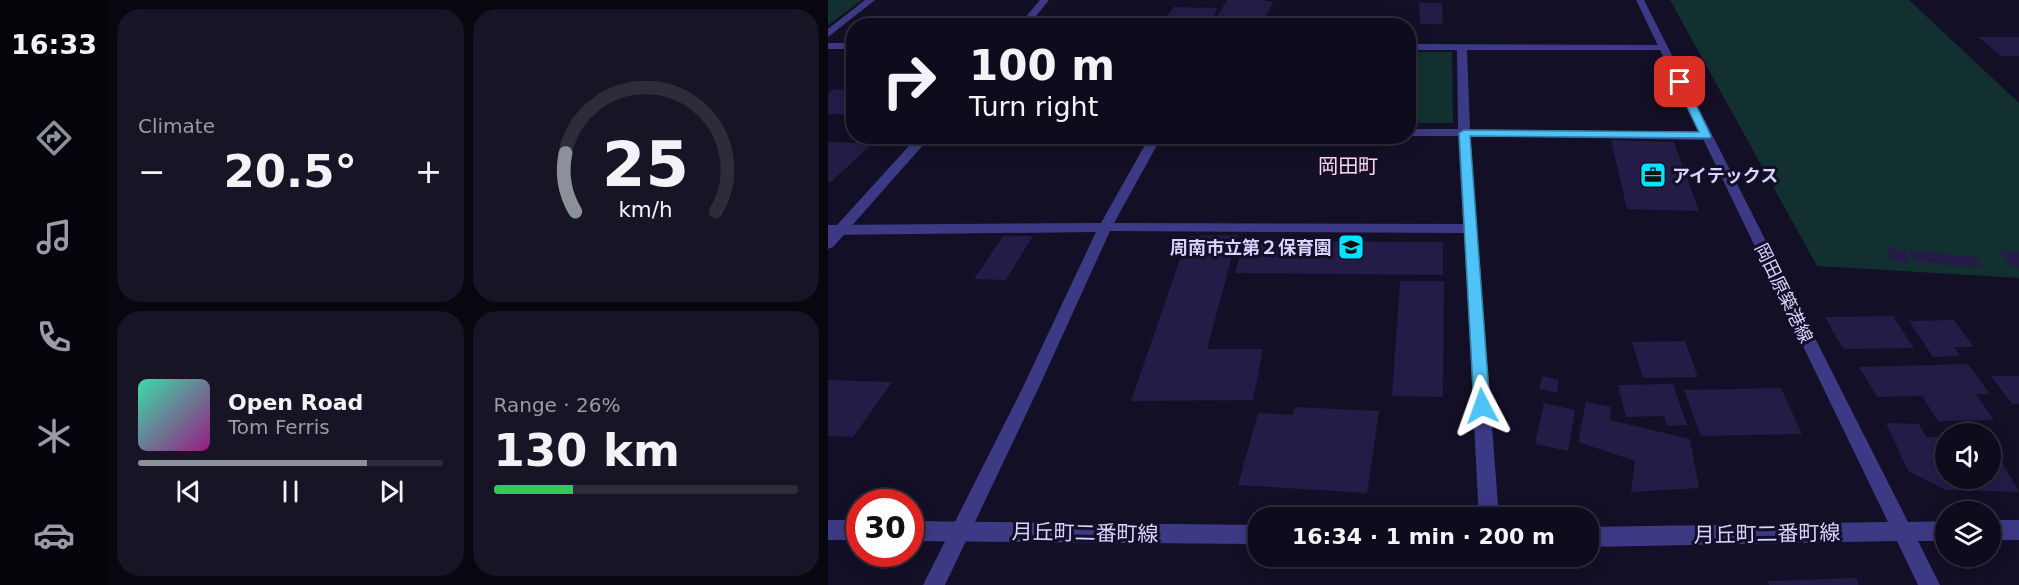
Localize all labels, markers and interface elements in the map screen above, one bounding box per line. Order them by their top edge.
text: 16:33 [11,29,97,60]
text: 100 m [969,41,1115,90]
icon: right [870,42,948,120]
pin [1654,56,1705,107]
icon: arrive [1663,65,1696,98]
text: Turn right [969,91,1098,122]
text: Climate [138,114,215,138]
icon: directions [33,117,75,159]
text: 25 [602,128,689,201]
text: 20.5° [223,145,357,198]
text: − [138,152,166,191]
text: + [415,152,443,191]
district label: 岡田町 [1318,154,1378,178]
office icon: アイテックス [1638,160,1668,190]
place label: アイテックス [1672,165,1778,186]
text: km/h [619,198,673,223]
icon: music [33,216,75,258]
school or university icon: 周南市立第２保育園 [1336,232,1366,262]
place label: 周南市立第２保育園 [1170,237,1332,258]
street label: 岡田原築港線 [1751,240,1817,346]
icon: phone [33,316,75,358]
position arrow [1450,374,1514,438]
text: Open Road [228,390,363,415]
text: Range · 26% [494,393,620,417]
icon: climate [33,415,75,457]
text: Tom Ferris [228,415,330,439]
map controls [1935,423,2001,567]
button: sound [1935,423,2001,489]
text: 130 km [494,424,680,477]
icon: previous [172,475,205,508]
icon: pause [274,475,307,508]
icon: next [375,475,408,508]
speed limit sign: 30 [846,489,924,567]
button: layers [1935,501,2001,567]
icon: car [33,514,75,556]
street label: 月丘町二番町線 [1011,520,1159,546]
street label: 月丘町二番町線 [1693,521,1841,547]
text: 16:34 · 1 min · 200 m [1292,524,1555,549]

